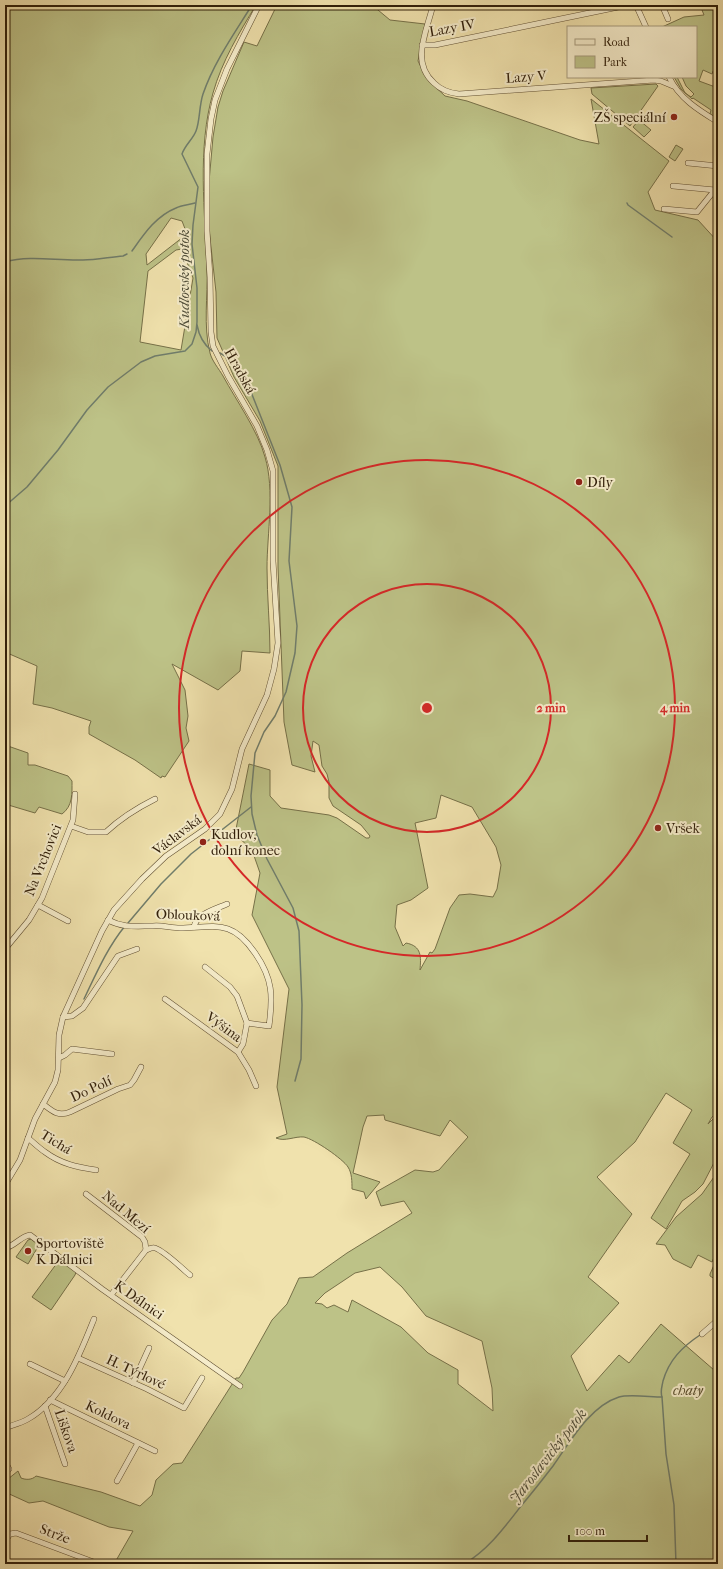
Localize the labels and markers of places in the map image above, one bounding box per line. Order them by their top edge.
place label: ZŠ speciální [594,108,667,126]
marker: ZŠ speciální [669,112,679,122]
place label: Díly [587,474,613,491]
marker: Díly [574,477,584,487]
centre of rings [420,701,434,715]
place label: Vršek [665,820,700,837]
marker: Vršek [653,823,663,833]
place label: Kudlov, dolní konec [211,826,280,859]
marker: Kudlov, dolní konec [198,837,208,847]
place label: Sportoviště K Dálnici [36,1235,104,1268]
marker: Sportoviště K Dálnici [23,1246,33,1256]

